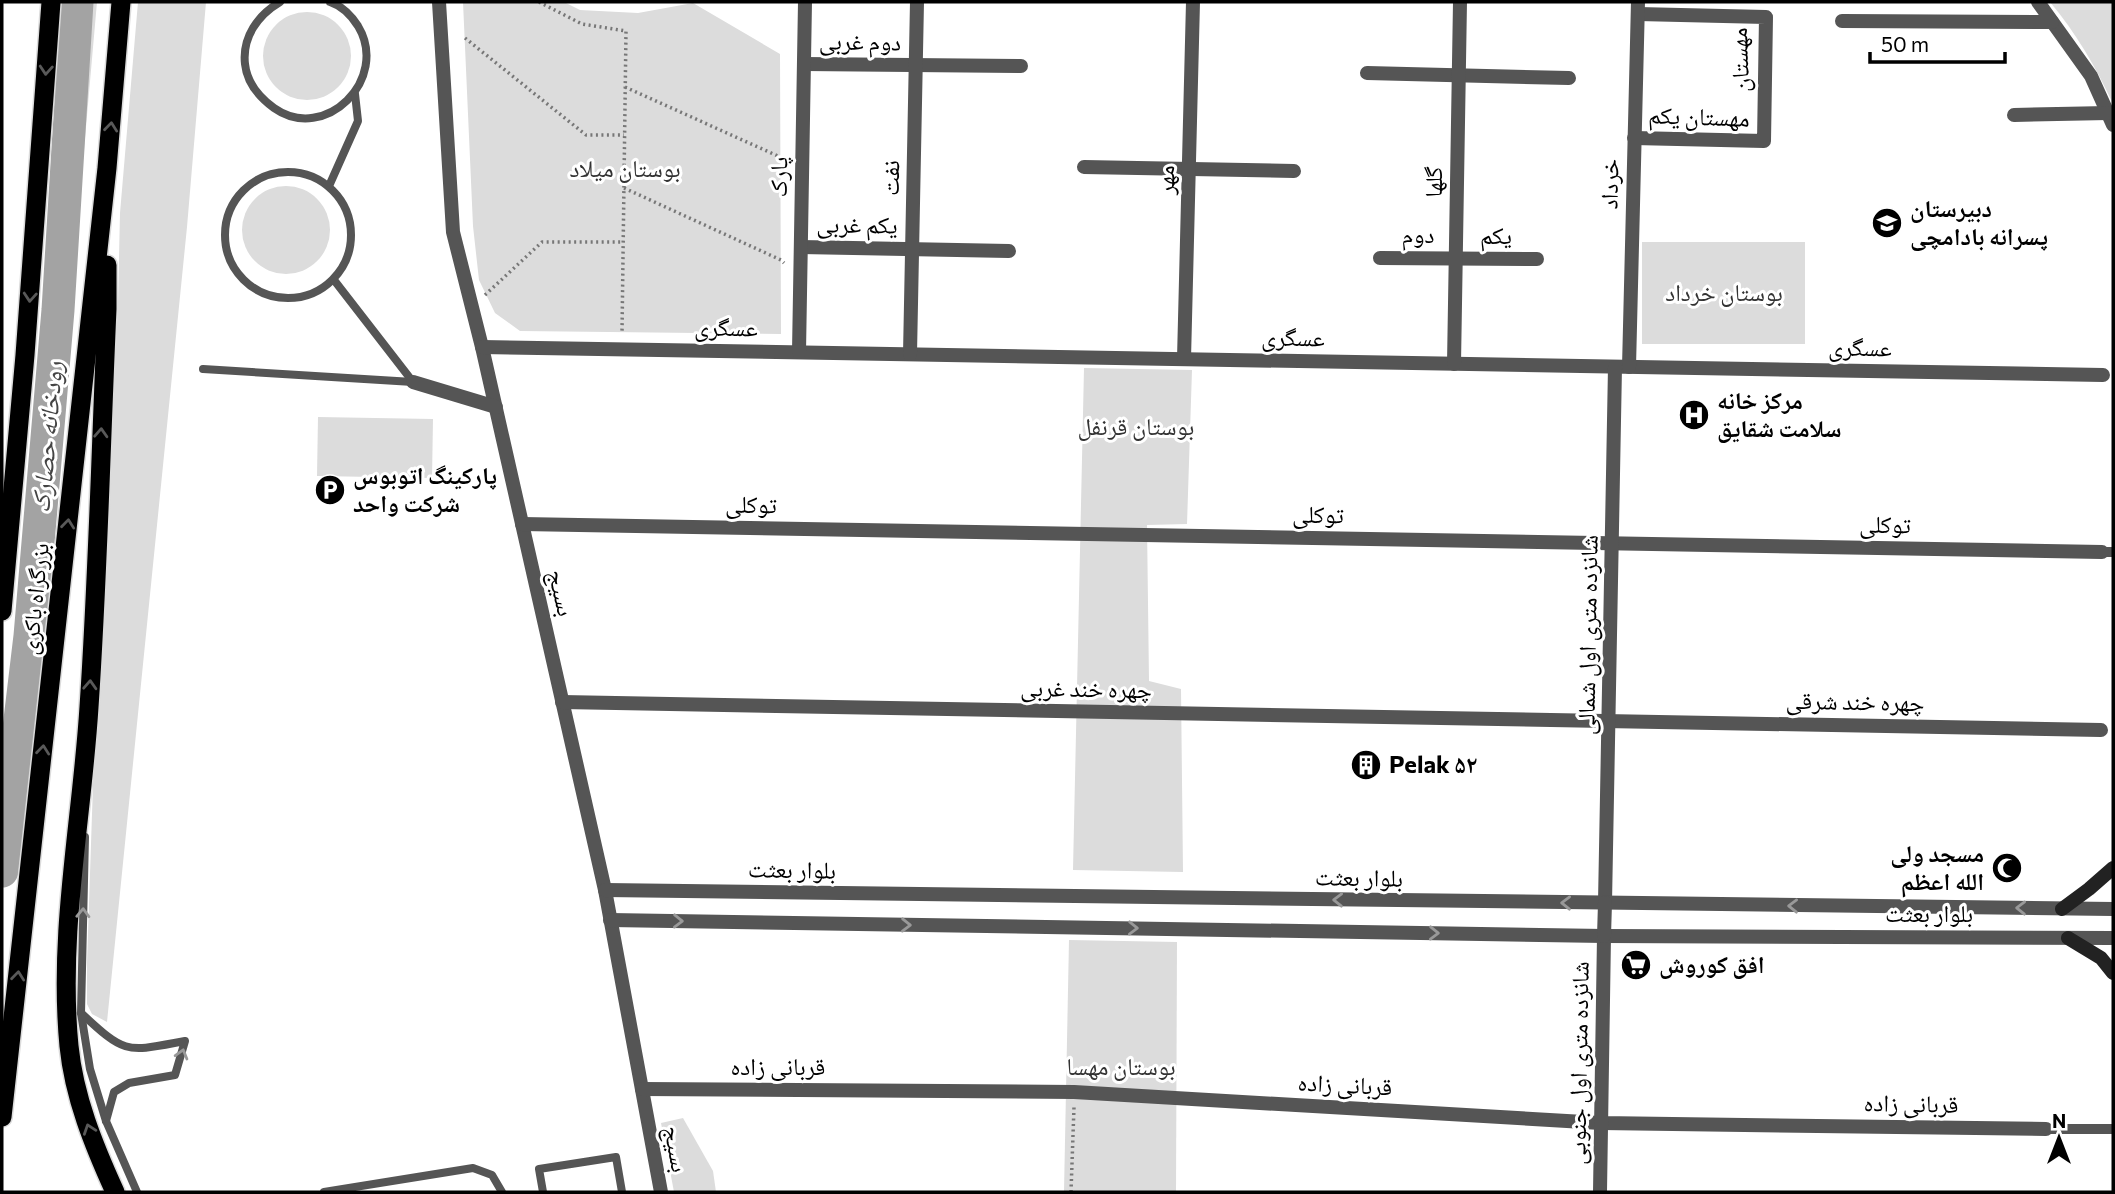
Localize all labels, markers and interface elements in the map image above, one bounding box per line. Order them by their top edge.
scale bar [1870,21,2005,65]
street label: دوم غربی [819,25,901,59]
street label: مهستان [1723,27,1755,93]
text: 50 m [1881,31,1929,56]
one-way arrow [39,65,54,76]
street label: مهستان یکم [1648,99,1750,135]
one-way arrow [103,122,118,133]
park label: بوستان میلاد [569,153,681,183]
street label: پارک [763,156,794,198]
street label: خرداد [1594,158,1623,209]
street label: نفت [875,160,904,196]
street label: مهر [1150,165,1179,196]
street label: گلها [1418,166,1447,198]
place label: دبیرستان پسرانه بادامچی [1910,193,2048,251]
school or university icon: دبیرستان پسرانه بادامچی [1870,206,1904,240]
street label: یکم غربی [816,208,898,242]
street label: دوم [1402,219,1434,251]
street label: یکم [1480,220,1512,252]
park label: بوستان خرداد [1665,277,1783,307]
one-way arrow [22,292,37,303]
street label: عسگری [694,311,758,343]
street label: عسگری [1261,321,1325,353]
street label: عسگری [1828,331,1892,363]
water label: رودخانه حصارک [23,360,69,514]
place label: مرکز خانه سلامت شقایق [1717,385,1842,443]
hospital icon: مرکز خانه سلامت شقایق [1677,398,1711,432]
park label: بوستان قرنفل [1078,411,1194,441]
one-way arrow [94,427,109,438]
place label: پارکینگ اتوبوس شرکت واحد [353,460,497,517]
parking icon: پارکینگ اتوبوس شرکت واحد [313,473,347,507]
street label: توکلی [725,489,777,519]
street label: توکلی [1292,499,1344,529]
street label: توکلی [1859,509,1911,539]
one-way arrow [60,518,75,530]
street label: شانزده متری اول شمالی [1570,535,1604,735]
street label: بزرگراه باکری [13,541,55,656]
street label: بسیج [541,566,582,619]
street label: چهره خند غربی [1020,672,1152,704]
one-way arrow [82,679,97,690]
street label: چهره خند شرقی [1785,685,1925,717]
one-way arrow [35,744,50,756]
building icon: Pelak ۵۲ [1349,748,1383,782]
place label: Pelak ۵۲ [1389,749,1478,778]
place label: مسجد ولی الله اعظم [1890,838,1984,898]
mosque icon: مسجد ولی الله اعظم [1990,851,2024,885]
street label: بلوار بعثت [748,853,836,885]
street label: بلوار بعثت [1315,861,1403,893]
one-way arrow [1332,892,1343,908]
one-way arrow [1560,895,1570,911]
one-way arrow [1787,898,1798,913]
street label: بلوار بعثت [1885,898,1973,928]
one-way arrow [2015,900,2025,916]
one-way arrow [75,907,90,918]
one-way arrow [673,914,684,929]
one-way arrow [901,917,911,933]
one-way arrow [1128,921,1139,936]
one-way arrow [1429,925,1440,941]
supermarket icon: افق کوروش [1619,948,1653,982]
place label: افق کوروش [1659,949,1765,979]
street label: شانزده متری اول جنوبی [1561,961,1595,1165]
one-way arrow [10,971,25,982]
one-way arrow [173,1048,188,1060]
street label: قربانی زاده [731,1051,825,1081]
park label: بوستان مهسا [1066,1051,1176,1081]
street label: قربانی زاده [1297,1067,1393,1101]
street label: قربانی زاده [1863,1087,1959,1119]
north arrow [2024,1103,2094,1173]
text: N [2052,1109,2066,1132]
street label: بسیج [657,1123,696,1175]
one-way arrow [83,1124,97,1136]

